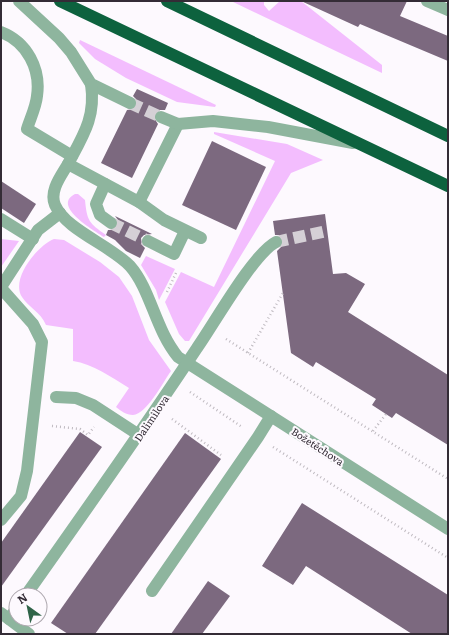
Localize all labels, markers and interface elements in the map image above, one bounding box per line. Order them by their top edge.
street label: Dalimilova [130,391,172,444]
street label: Božetěchova [289,423,348,469]
north arrow [8,587,48,627]
text: N [14,589,30,607]

